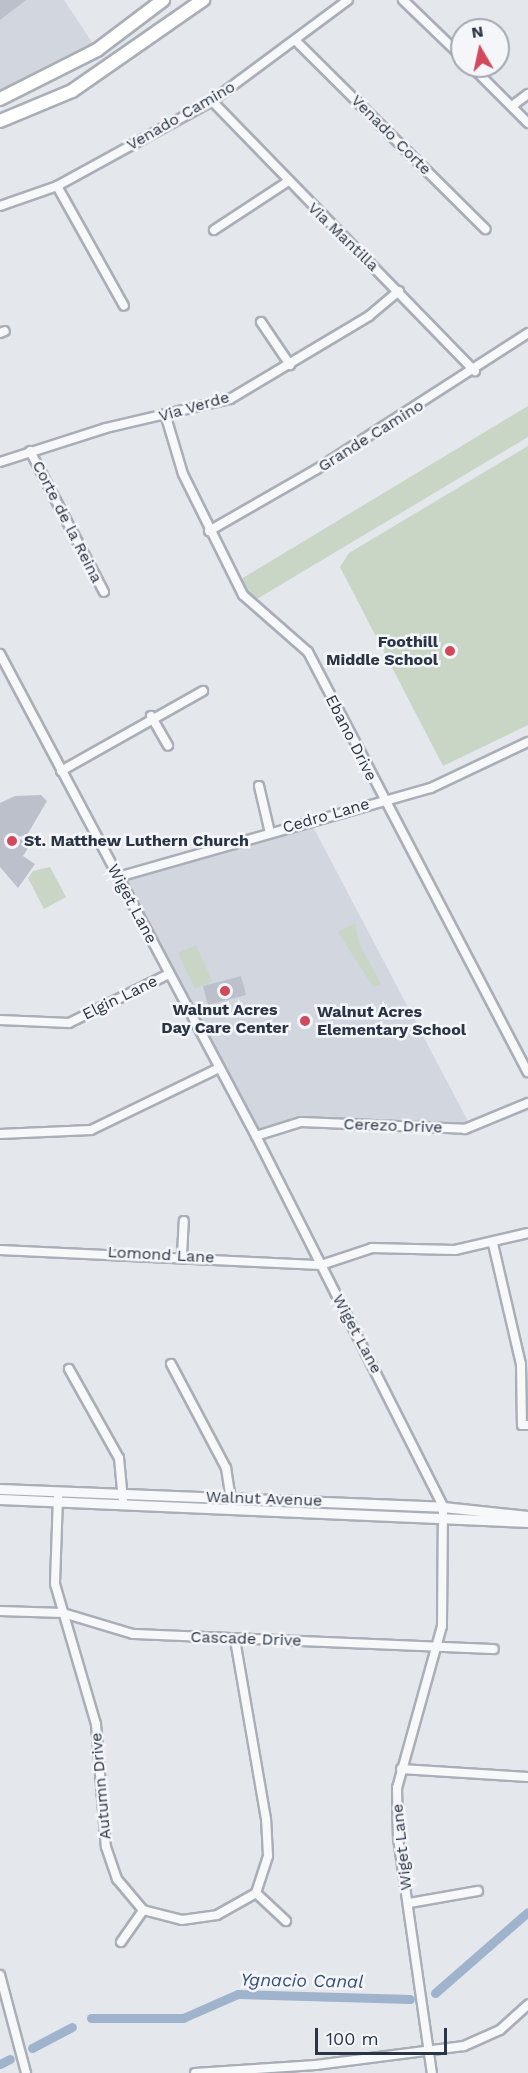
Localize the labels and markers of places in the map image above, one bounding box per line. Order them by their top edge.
place label: Foothill Middle School [326,632,438,670]
marker: Foothill Middle School [443,644,457,658]
place label: St. Matthew Luthern Church [24,831,249,851]
marker: St. Matthew Luthern Church [5,834,19,848]
marker: Walnut Acres Day Care Center [218,984,232,998]
place label: Walnut Acres Day Care Center [161,1000,289,1038]
place label: Walnut Acres Elementary School [317,1002,466,1040]
marker: Walnut Acres Elementary School [298,1014,312,1028]

